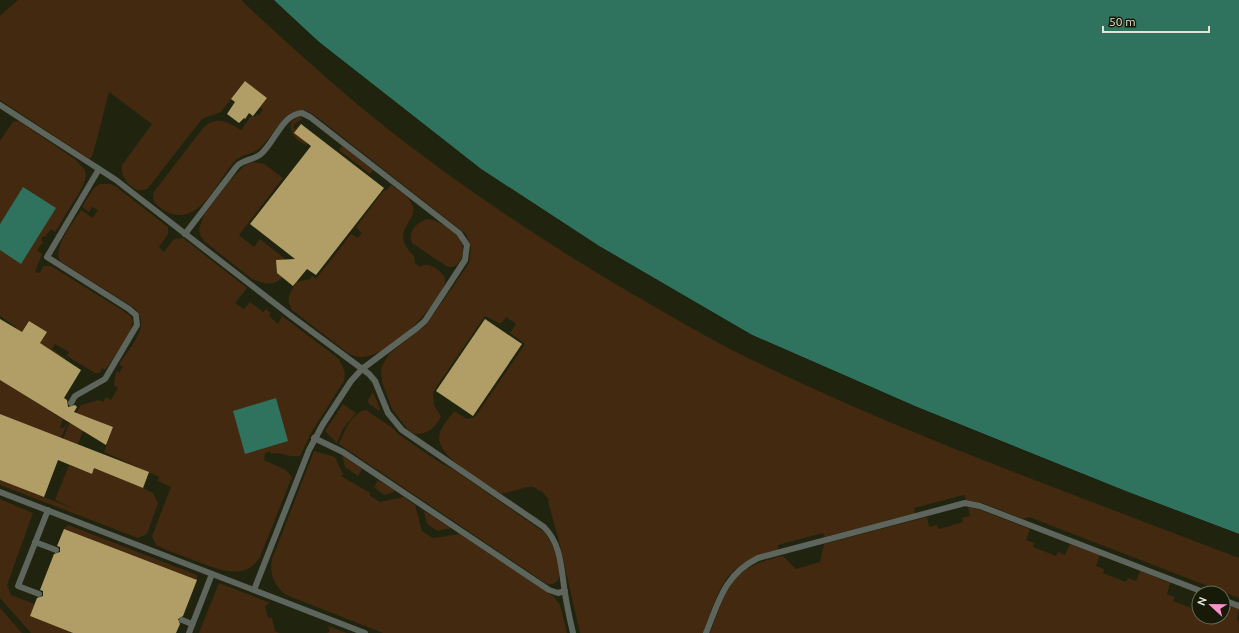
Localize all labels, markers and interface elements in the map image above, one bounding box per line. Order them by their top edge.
scale bar [1103,8,1209,34]
text: 50 m [1109,15,1136,28]
north arrow [1191,585,1231,625]
text: N [1195,595,1209,607]

